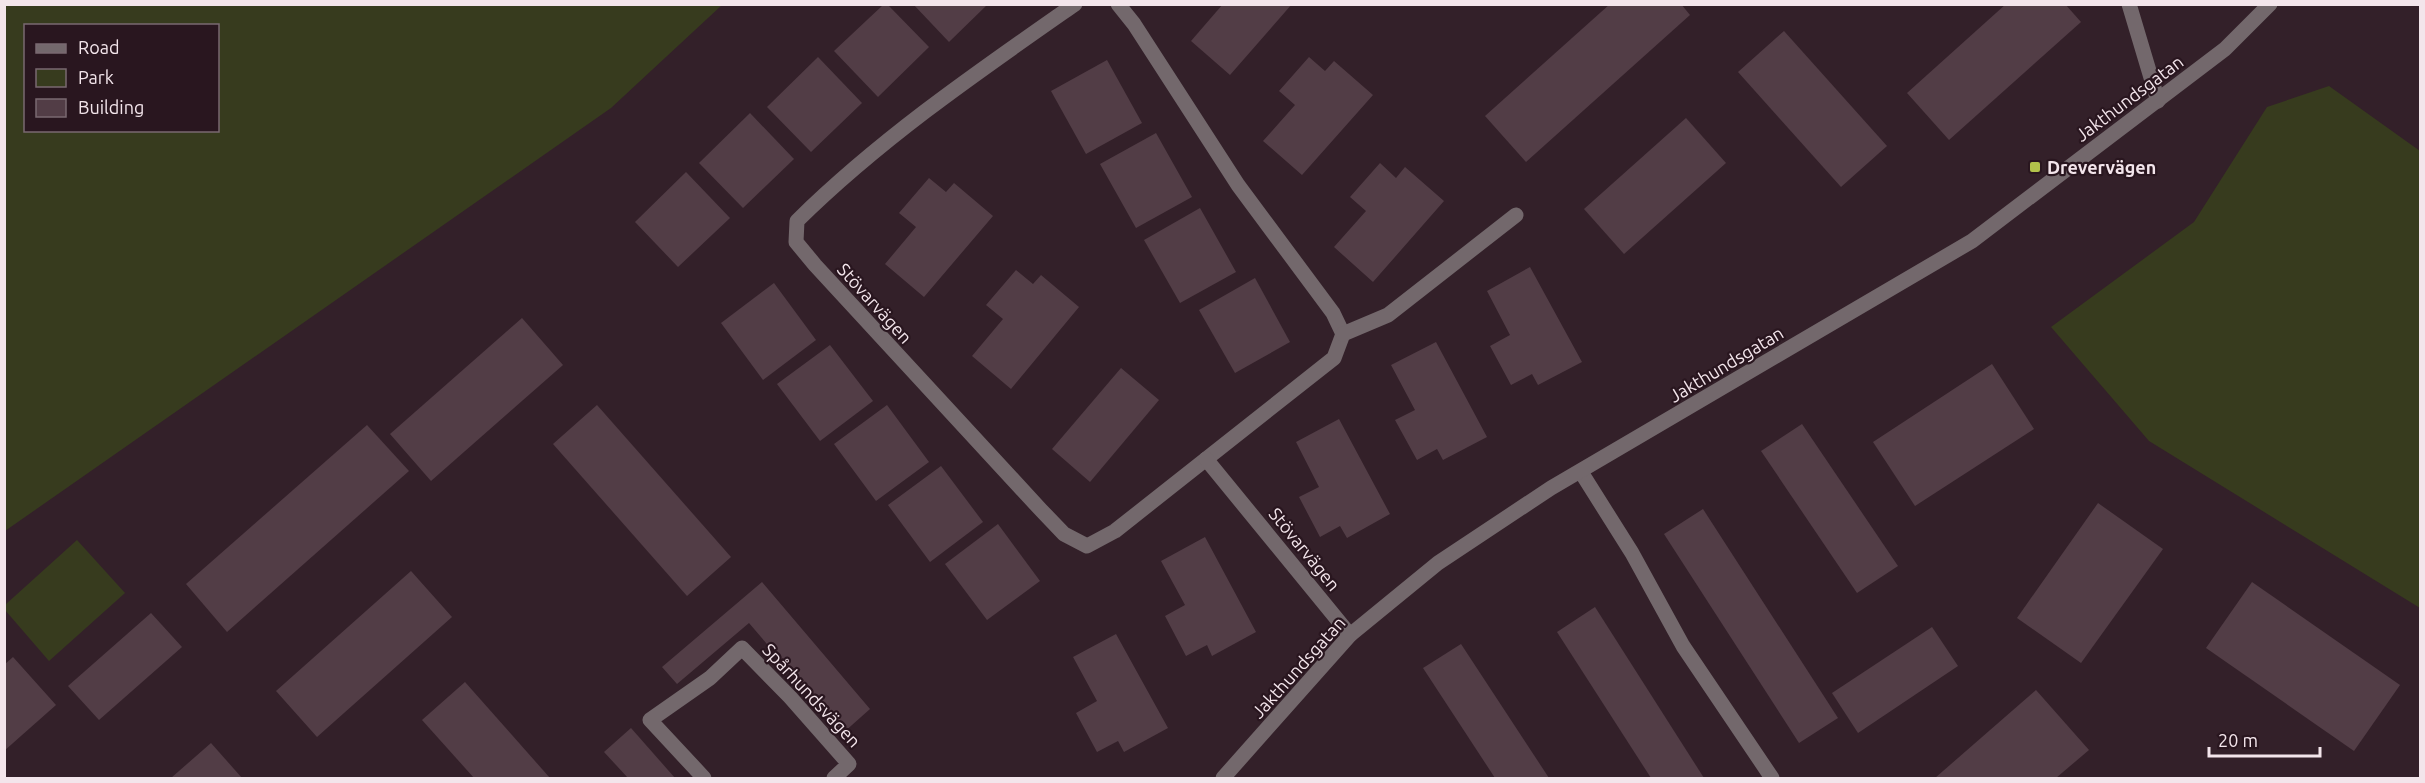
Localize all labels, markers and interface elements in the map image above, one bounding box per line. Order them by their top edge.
legend [24,24,219,132]
text: Road [78,37,120,57]
street label: Jakthundsgatan [2071,51,2187,145]
text: Park [78,67,114,87]
text: Building [78,97,144,117]
place label: Drevervägen [2047,157,2156,177]
marker: Drevervägen [2028,160,2042,174]
street label: Stövarvägen [834,259,916,347]
street label: Jakthundsgatan [1665,322,1787,406]
street label: Stövarvägen [1266,504,1344,594]
street label: Jakthundsgatan [1247,612,1349,722]
street label: Spårhundsvägen [759,639,865,751]
scale bar [2209,720,2320,758]
text: 20 m [2218,730,2258,750]

